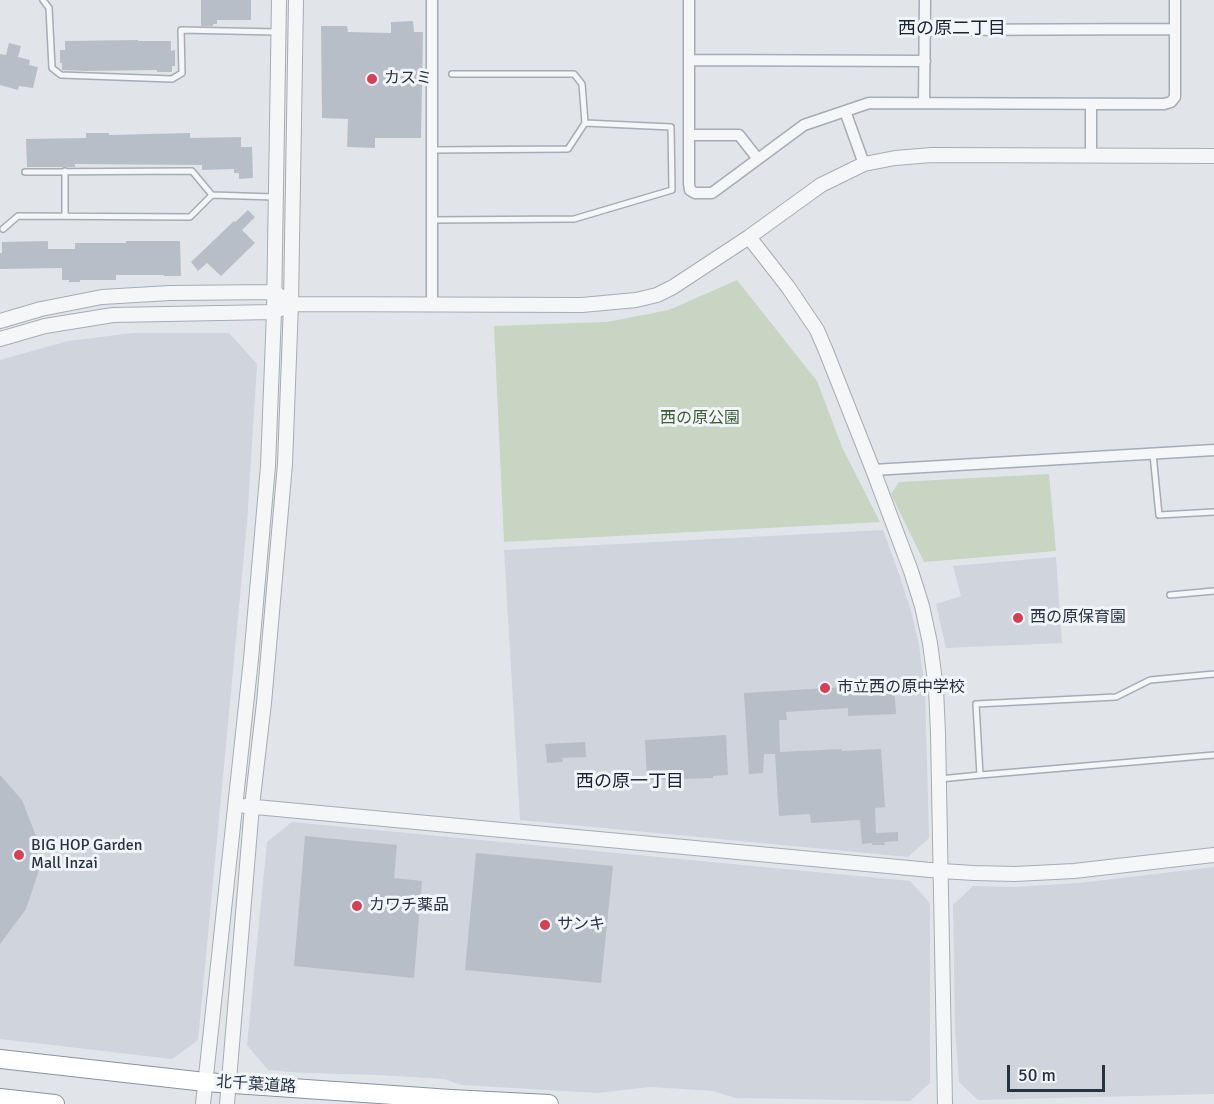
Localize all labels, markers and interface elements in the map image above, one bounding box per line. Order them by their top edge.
district label: 西の原二丁目 [898,18,1006,40]
place label: カスミ [384,69,432,89]
marker: カスミ [365,72,379,86]
park label: 西の原公園 [660,409,740,429]
place label: 西の原保育園 [1030,608,1126,628]
marker: 西の原保育園 [1011,611,1025,625]
place label: 市立西の原中学校 [837,678,965,698]
marker: 市立西の原中学校 [818,681,832,695]
district label: 西の原一丁目 [576,771,684,793]
place label: BIG HOP Garden Mall Inzai [31,836,142,874]
marker: BIG HOP Garden Mall Inzai [12,848,26,862]
place label: カワチ薬品 [369,896,449,916]
marker: カワチ薬品 [350,899,364,913]
place label: サンキ [557,915,605,935]
marker: サンキ [538,918,552,932]
scale bar [1010,1053,1108,1091]
text: 50 m [1018,1064,1056,1086]
street label: 北千葉道路 [215,1073,297,1097]

